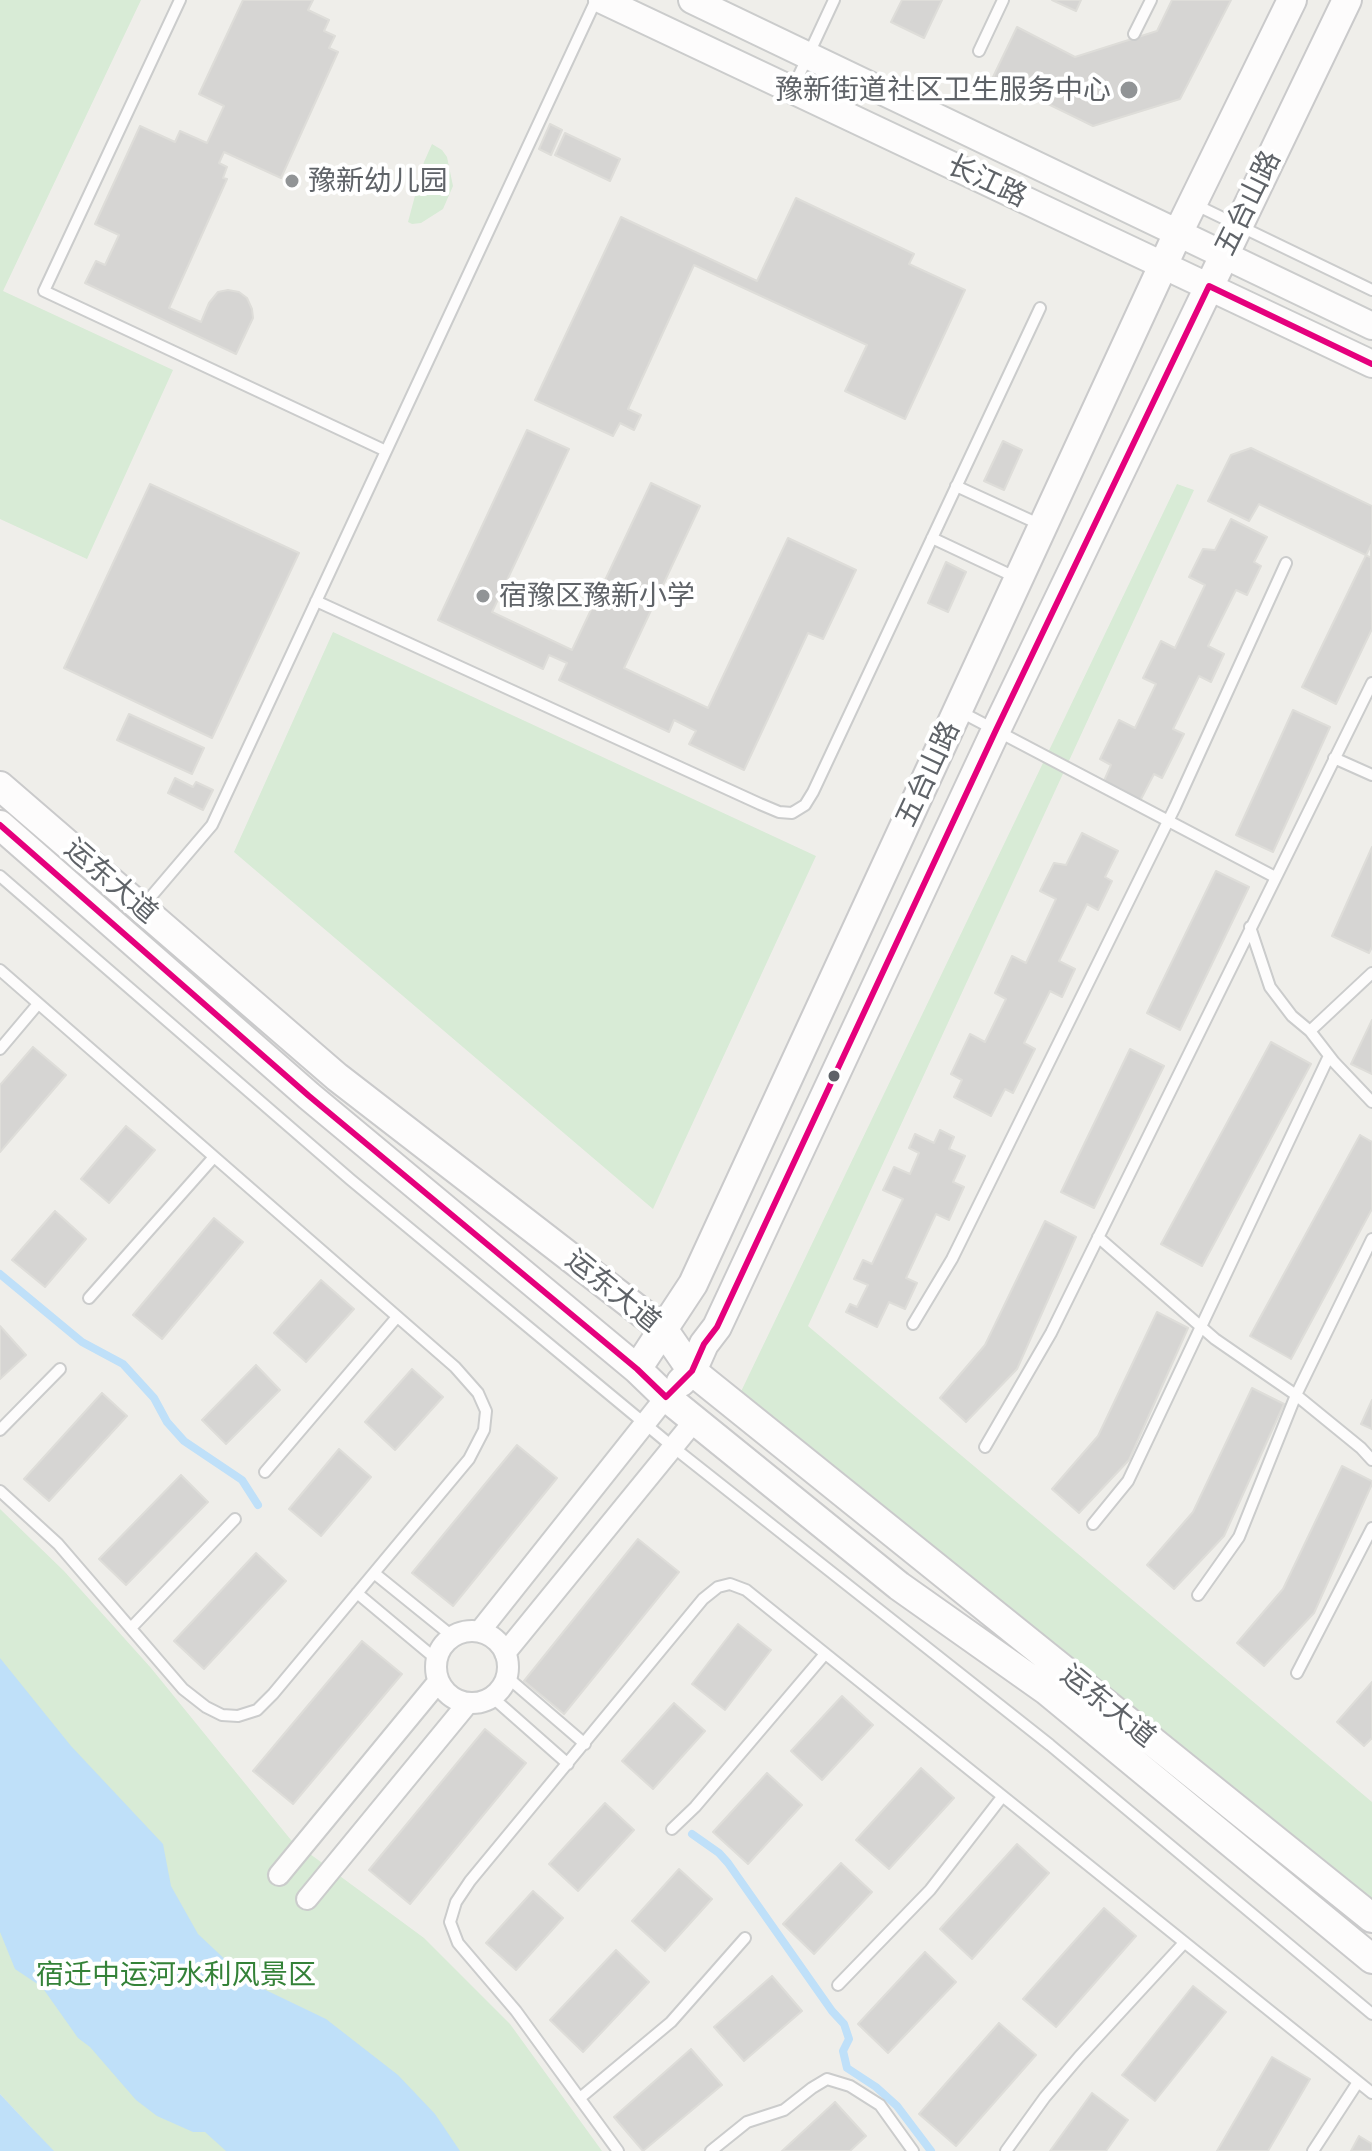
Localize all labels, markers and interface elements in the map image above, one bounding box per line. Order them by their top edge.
place label: 豫新街道社区卫生服务中心 [775,73,1111,107]
marker: 豫新街道社区卫生服务中心 [1118,79,1140,101]
street label: 五台山路 [1208,145,1288,261]
street label: 长江路 [942,148,1032,214]
place label: 豫新幼儿园 [308,164,448,198]
marker: 豫新幼儿园 [283,172,301,190]
place label: 宿豫区豫新小学 [499,579,695,613]
marker: 宿豫区豫新小学 [474,587,492,605]
street label: 五台山路 [889,716,967,832]
street label: 运东大道 [58,832,164,930]
unlabelled marker [826,1068,842,1084]
street label: 运东大道 [559,1243,667,1339]
street label: 运东大道 [1054,1658,1162,1754]
park label: 宿迁中运河水利风景区 [36,1958,316,1992]

